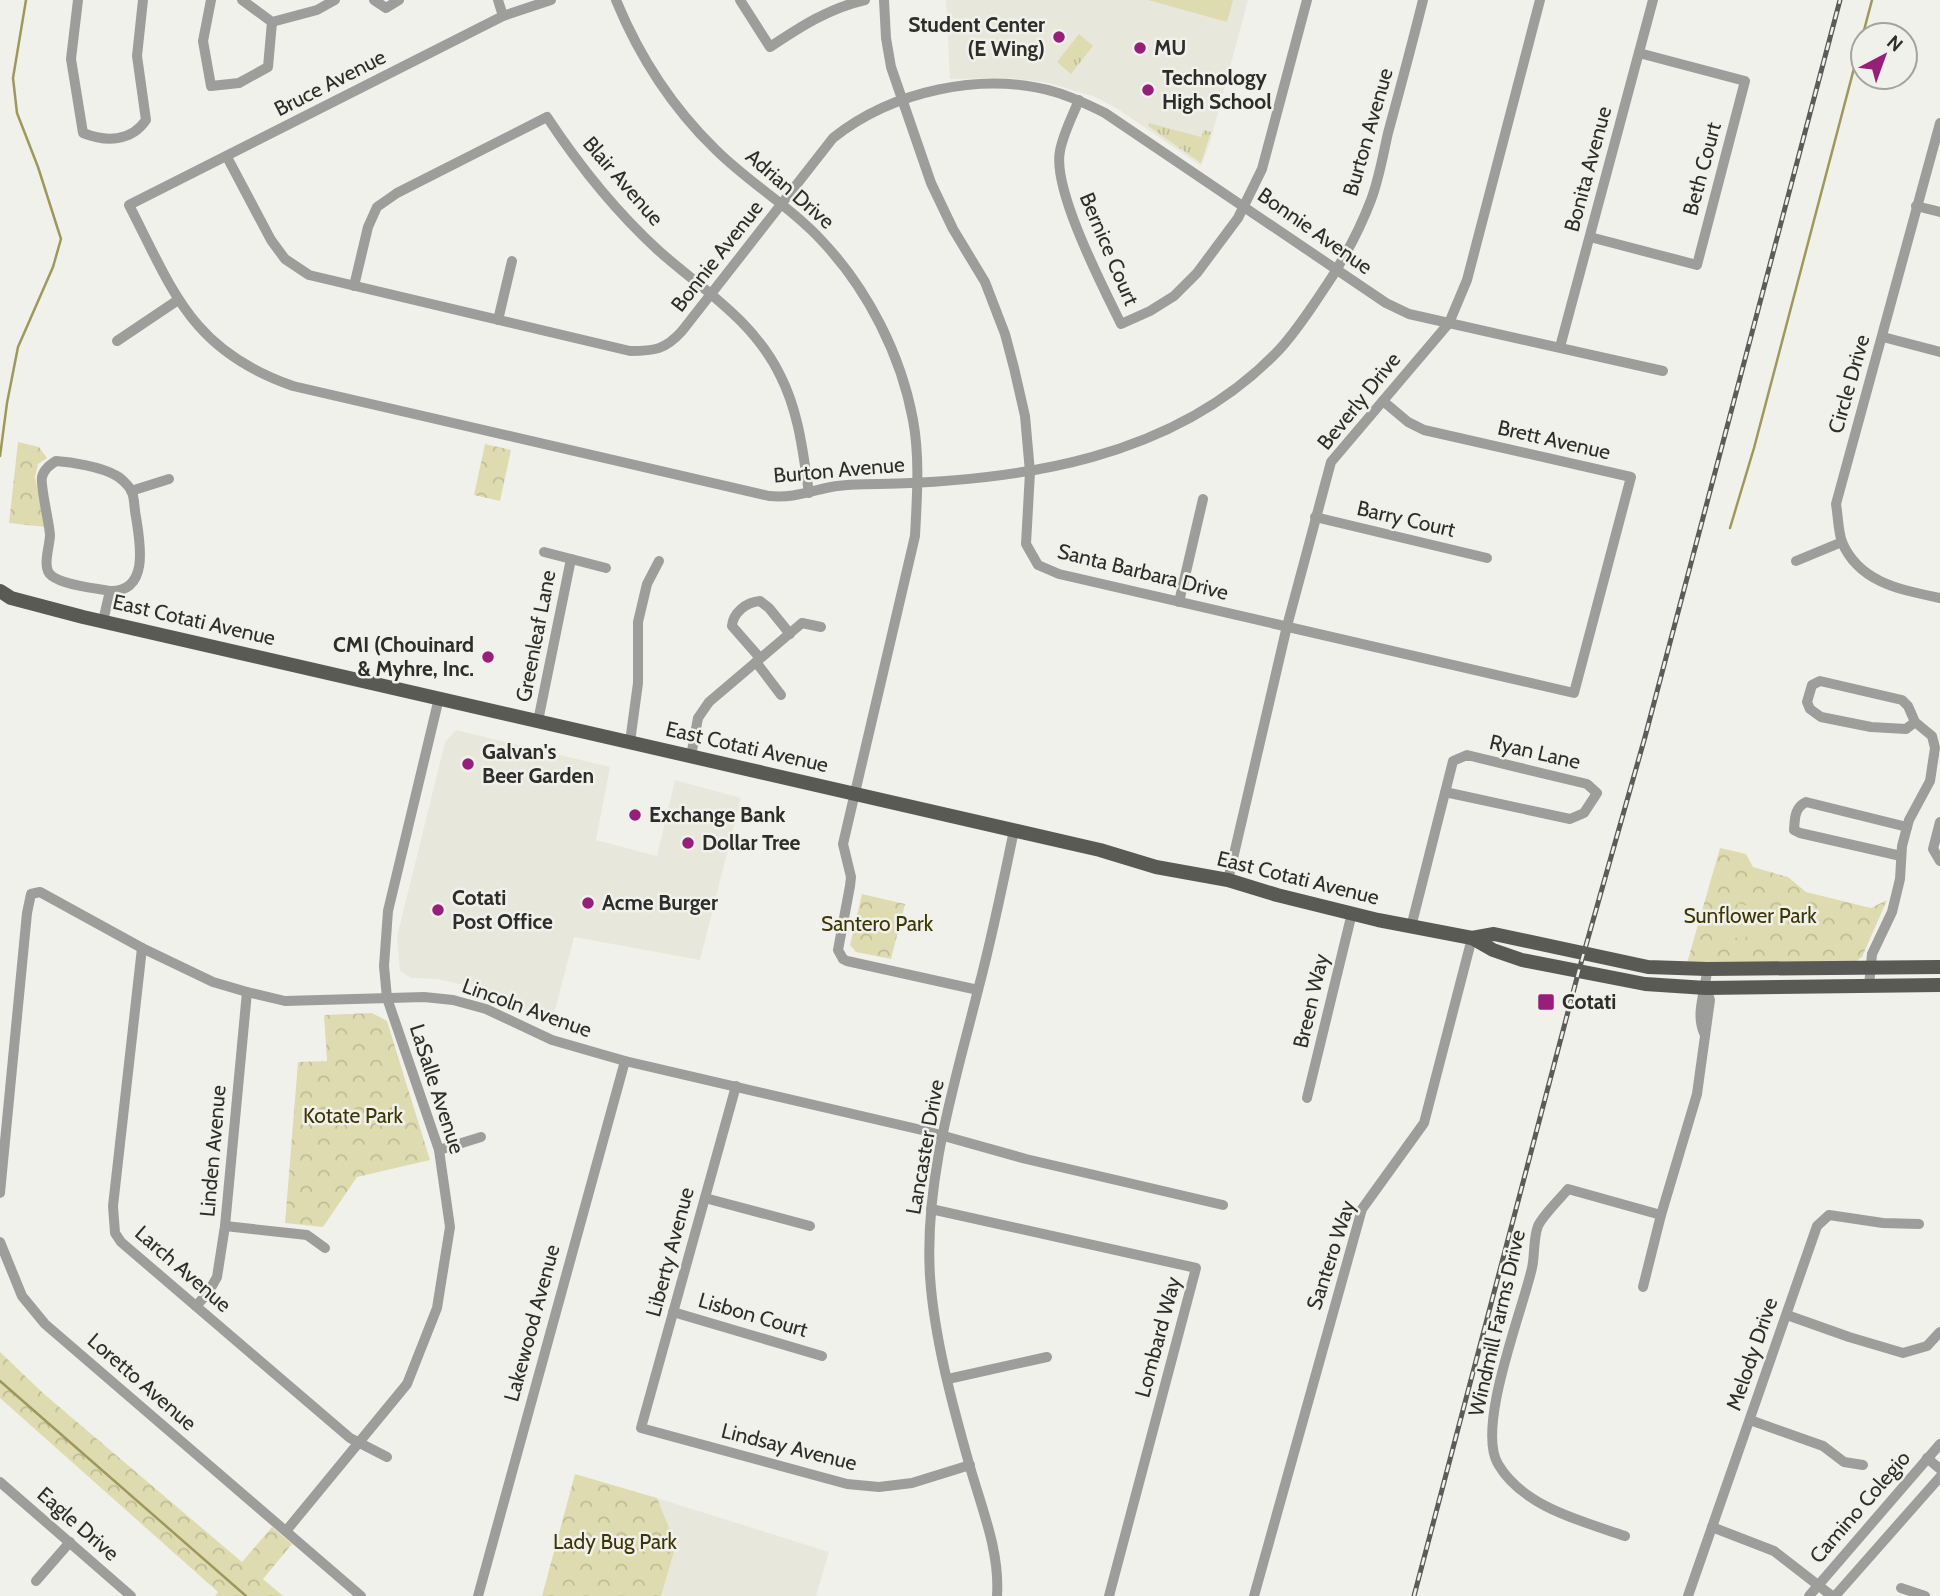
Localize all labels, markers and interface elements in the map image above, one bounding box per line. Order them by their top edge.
place label: Student Center (E Wing) [908,12,1045,61]
north arrow [1849,21,1919,91]
marker: Student Center (E Wing) [1051,29,1067,45]
text: N [1882,30,1907,57]
place label: MU [1154,35,1186,60]
marker: MU [1132,40,1148,56]
street label: Bruce Avenue [270,44,390,121]
place label: Technology High School [1162,65,1272,114]
street label: Burton Avenue [1337,65,1398,199]
marker: Technology High School [1140,82,1156,98]
street label: Bonita Avenue [1559,103,1616,234]
street label: Beth Court [1677,120,1726,218]
street label: Blair Avenue [578,131,669,231]
street label: Adrian Drive [741,143,840,234]
street label: Bonnie Avenue [1253,182,1378,279]
street label: Bernice Court [1075,189,1144,309]
street label: Bonnie Avenue [665,195,768,316]
street label: Circle Drive [1823,331,1875,436]
street label: Beverly Drive [1312,347,1406,454]
street label: Brett Avenue [1495,414,1613,465]
street label: Burton Avenue [772,451,906,488]
street label: Barry Court [1355,495,1458,542]
street label: Santa Barbara Drive [1055,538,1231,605]
street label: Greenleaf Lane [510,568,561,704]
street label: East Cotati Avenue [110,589,278,650]
place label: CMI (Chouinard & Myhre, Inc. [333,632,474,681]
marker: CMI (Chouinard & Myhre, Inc. [480,649,496,665]
street label: East Cotati Avenue [663,716,831,777]
street label: Ryan Lane [1487,729,1583,774]
place label: Galvan's Beer Garden [482,739,594,788]
marker: Galvan's Beer Garden [460,756,476,772]
place label: Exchange Bank [649,802,786,827]
marker: Exchange Bank [627,807,643,823]
place label: Dollar Tree [702,830,801,855]
marker: Dollar Tree [680,835,696,851]
street label: East Cotati Avenue [1215,845,1382,910]
place label: Cotati Post Office [452,885,553,934]
place label: Acme Burger [602,890,718,915]
marker: Acme Burger [580,895,596,911]
marker: Cotati Post Office [430,902,446,918]
park label: Sunflower Park [1683,903,1817,928]
park label: Santero Park [821,911,934,936]
street label: Breen Way [1288,951,1334,1050]
street label: Lincoln Avenue [459,973,595,1043]
place label: Cotati [1562,989,1616,1014]
marker: Cotati [1536,992,1556,1012]
street label: LaSalle Avenue [405,1021,470,1157]
street label: Lancaster Drive [900,1077,949,1216]
street label: Linden Avenue [194,1084,231,1218]
park label: Kotate Park [303,1103,404,1128]
street label: Liberty Avenue [640,1184,699,1319]
street label: Santero Way [1301,1197,1360,1313]
street label: Larch Avenue [130,1220,237,1317]
street label: Windmill Farms Drive [1463,1227,1530,1419]
street label: Lakewood Avenue [499,1241,565,1404]
street label: Lombard Way [1129,1273,1186,1400]
street label: Lisbon Court [696,1287,811,1342]
street label: Melody Drive [1720,1294,1783,1414]
street label: Loretto Avenue [83,1328,202,1436]
street label: Lindsay Avenue [719,1418,860,1475]
street label: Camino Colegio [1804,1445,1915,1568]
street label: Eagle Drive [33,1482,124,1566]
park label: Lady Bug Park [553,1529,678,1554]

